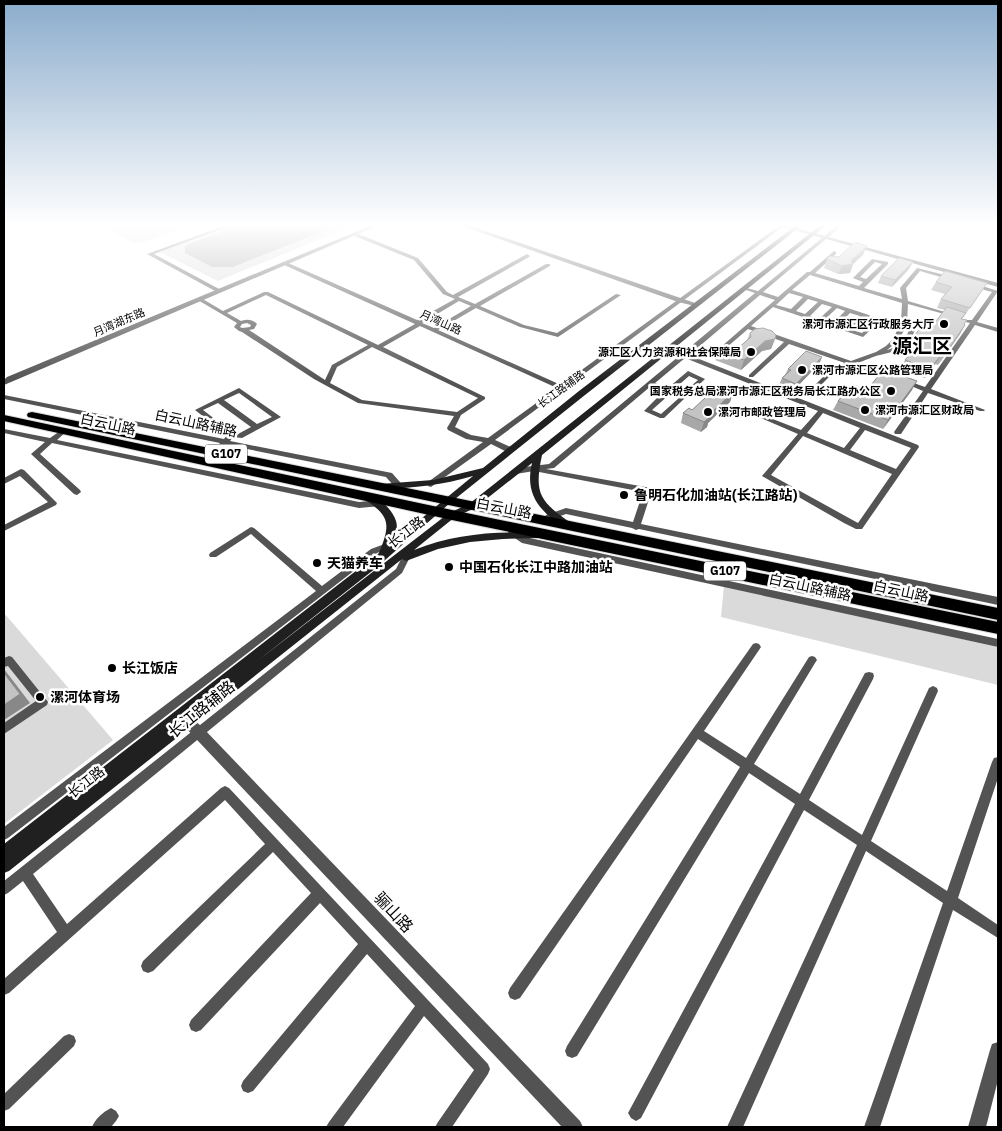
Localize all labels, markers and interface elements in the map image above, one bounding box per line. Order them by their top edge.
street label: 月湾湖东路 [91,305,147,339]
street label: 月湾山路 [418,307,464,337]
place label: 漯河市源汇区行政服务大厅 [802,317,934,331]
marker: 漯河市源汇区行政服务大厅 [938,318,950,330]
district label: 源汇区 [892,332,952,359]
place label: 源汇区人力资源和社会保障局 [598,345,741,359]
marker: 源汇区人力资源和社会保障局 [745,346,757,358]
place label: 漯河市源汇区公路管理局 [812,363,933,377]
marker: 漯河市源汇区公路管理局 [796,364,808,376]
street label: 长江路辅路 [535,367,587,411]
place label: 国家税务总局漯河市源汇区税务局长江路办公区 [650,384,881,398]
marker: 国家税务总局漯河市源汇区税务局长江路办公区 [885,385,897,397]
place label: 漯河市源汇区财政局 [875,403,974,417]
marker: 漯河市源汇区财政局 [859,404,871,416]
street label: 白云山路辅路 [153,405,239,441]
place label: 漯河市邮政管理局 [718,405,806,419]
marker: 漯河市邮政管理局 [702,406,714,418]
street label: 白云山路 [79,409,137,439]
road number: G107 [205,444,247,464]
place label: 鲁明石化加油站(长江路站) [634,486,798,504]
marker: 鲁明石化加油站(长江路站) [618,489,630,501]
street label: 白云山路 [475,494,533,522]
street label: 长江路 [384,512,428,552]
place label: 天猫养车 [327,554,383,572]
marker: 天猫养车 [311,557,323,569]
place label: 中国石化长江中路加油站 [459,558,613,576]
marker: 中国石化长江中路加油站 [443,561,455,573]
road number: G107 [704,562,746,580]
street label: 白云山路辅路 [767,569,853,605]
street label: 白云山路 [872,576,930,606]
place label: 长江饭店 [122,659,178,677]
marker: 长江饭店 [106,662,118,674]
street label: 长江路辅路 [164,676,238,742]
place label: 漯河体育场 [50,688,120,706]
marker: 漯河体育场 [34,691,46,703]
street label: 长江路 [64,762,108,802]
street label: 骊山路 [370,888,418,936]

